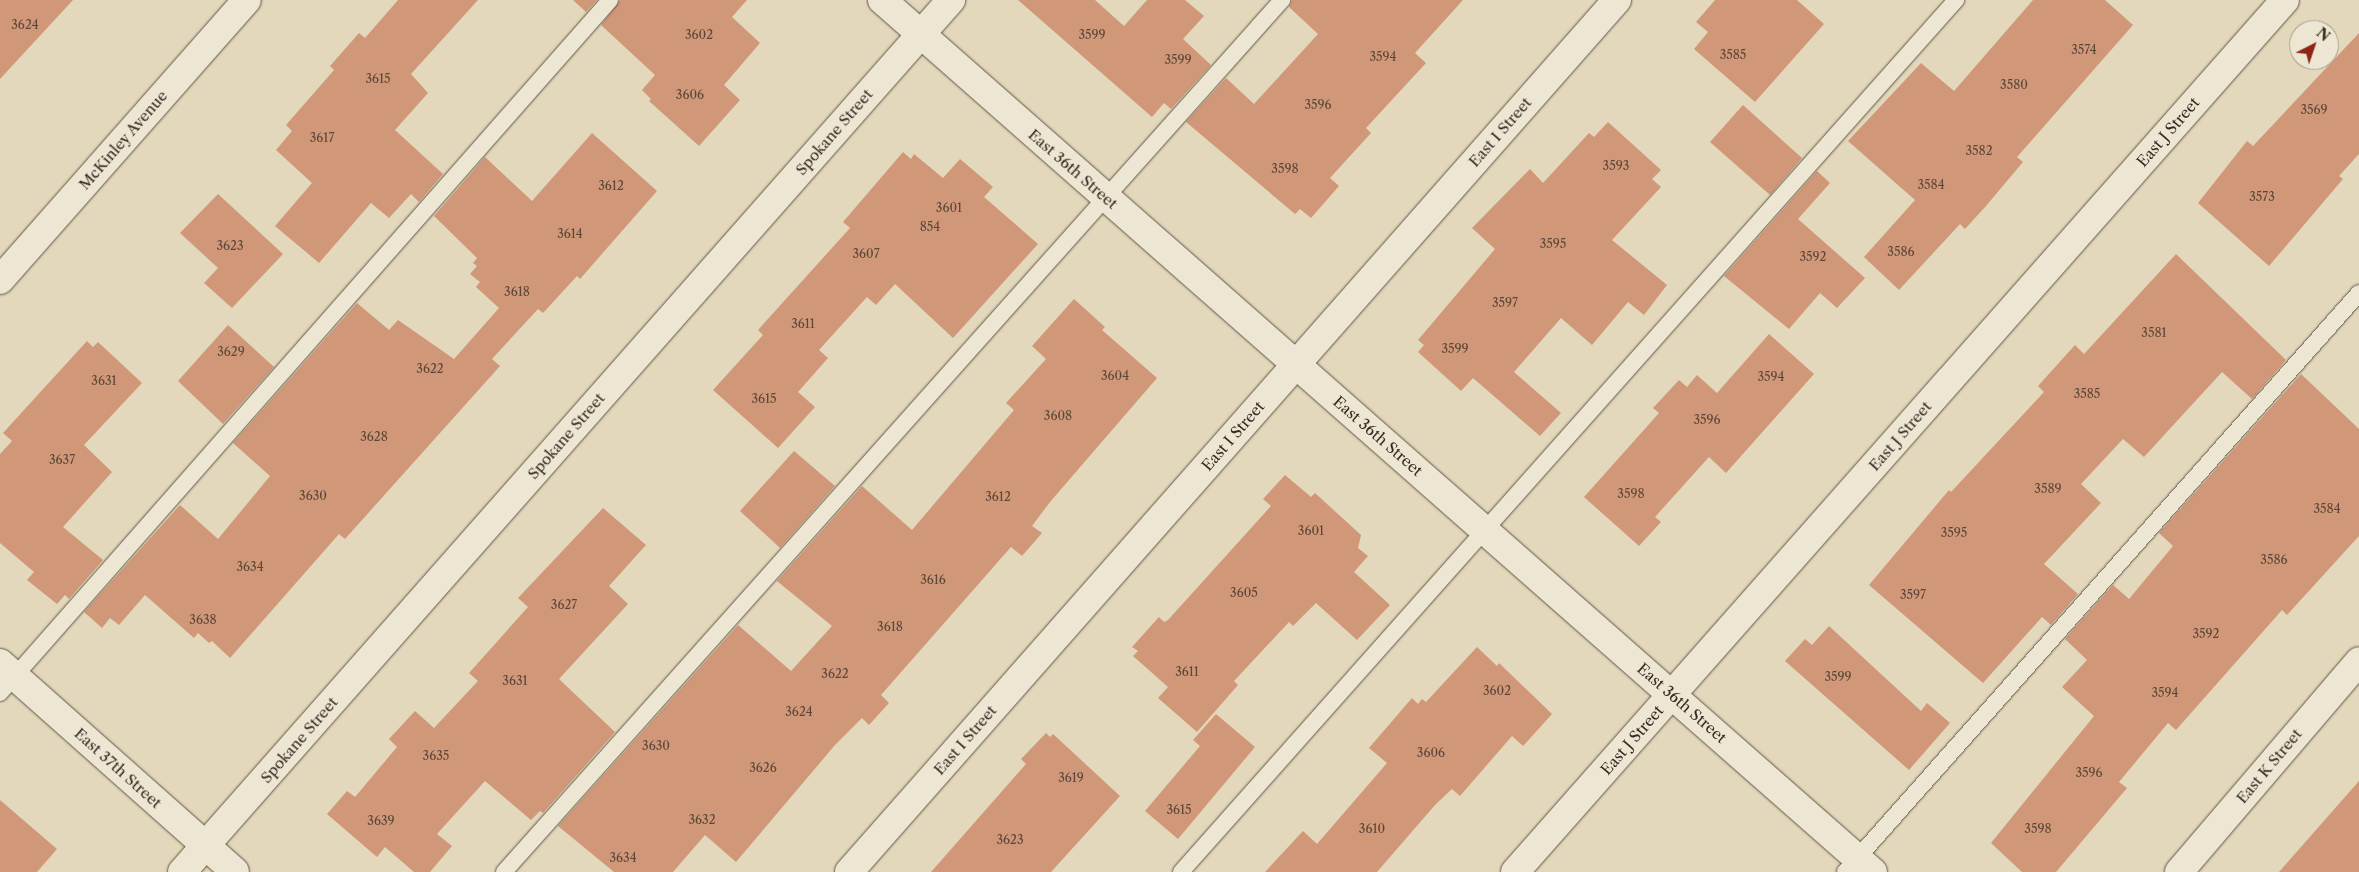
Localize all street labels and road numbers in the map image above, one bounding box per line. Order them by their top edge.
street label: Spokane Street [792,85,876,179]
street label: McKinley Avenue [75,86,171,194]
street label: East I Street [1465,94,1535,170]
street label: East J Street [2133,94,2203,170]
street label: East 36th Street [1025,125,1121,213]
street label: Spokane Street [524,389,608,483]
street label: East 36th Street [1330,392,1426,480]
street label: East I Street [1198,398,1268,474]
street label: East J Street [1865,398,1935,474]
street label: East 36th Street [1634,659,1730,747]
street label: Spokane Street [257,693,341,787]
street label: East I Street [930,702,1000,778]
street label: East J Street [1597,702,1667,778]
street label: East 37th Street [71,724,165,812]
street label: East K Street [2232,725,2306,807]

